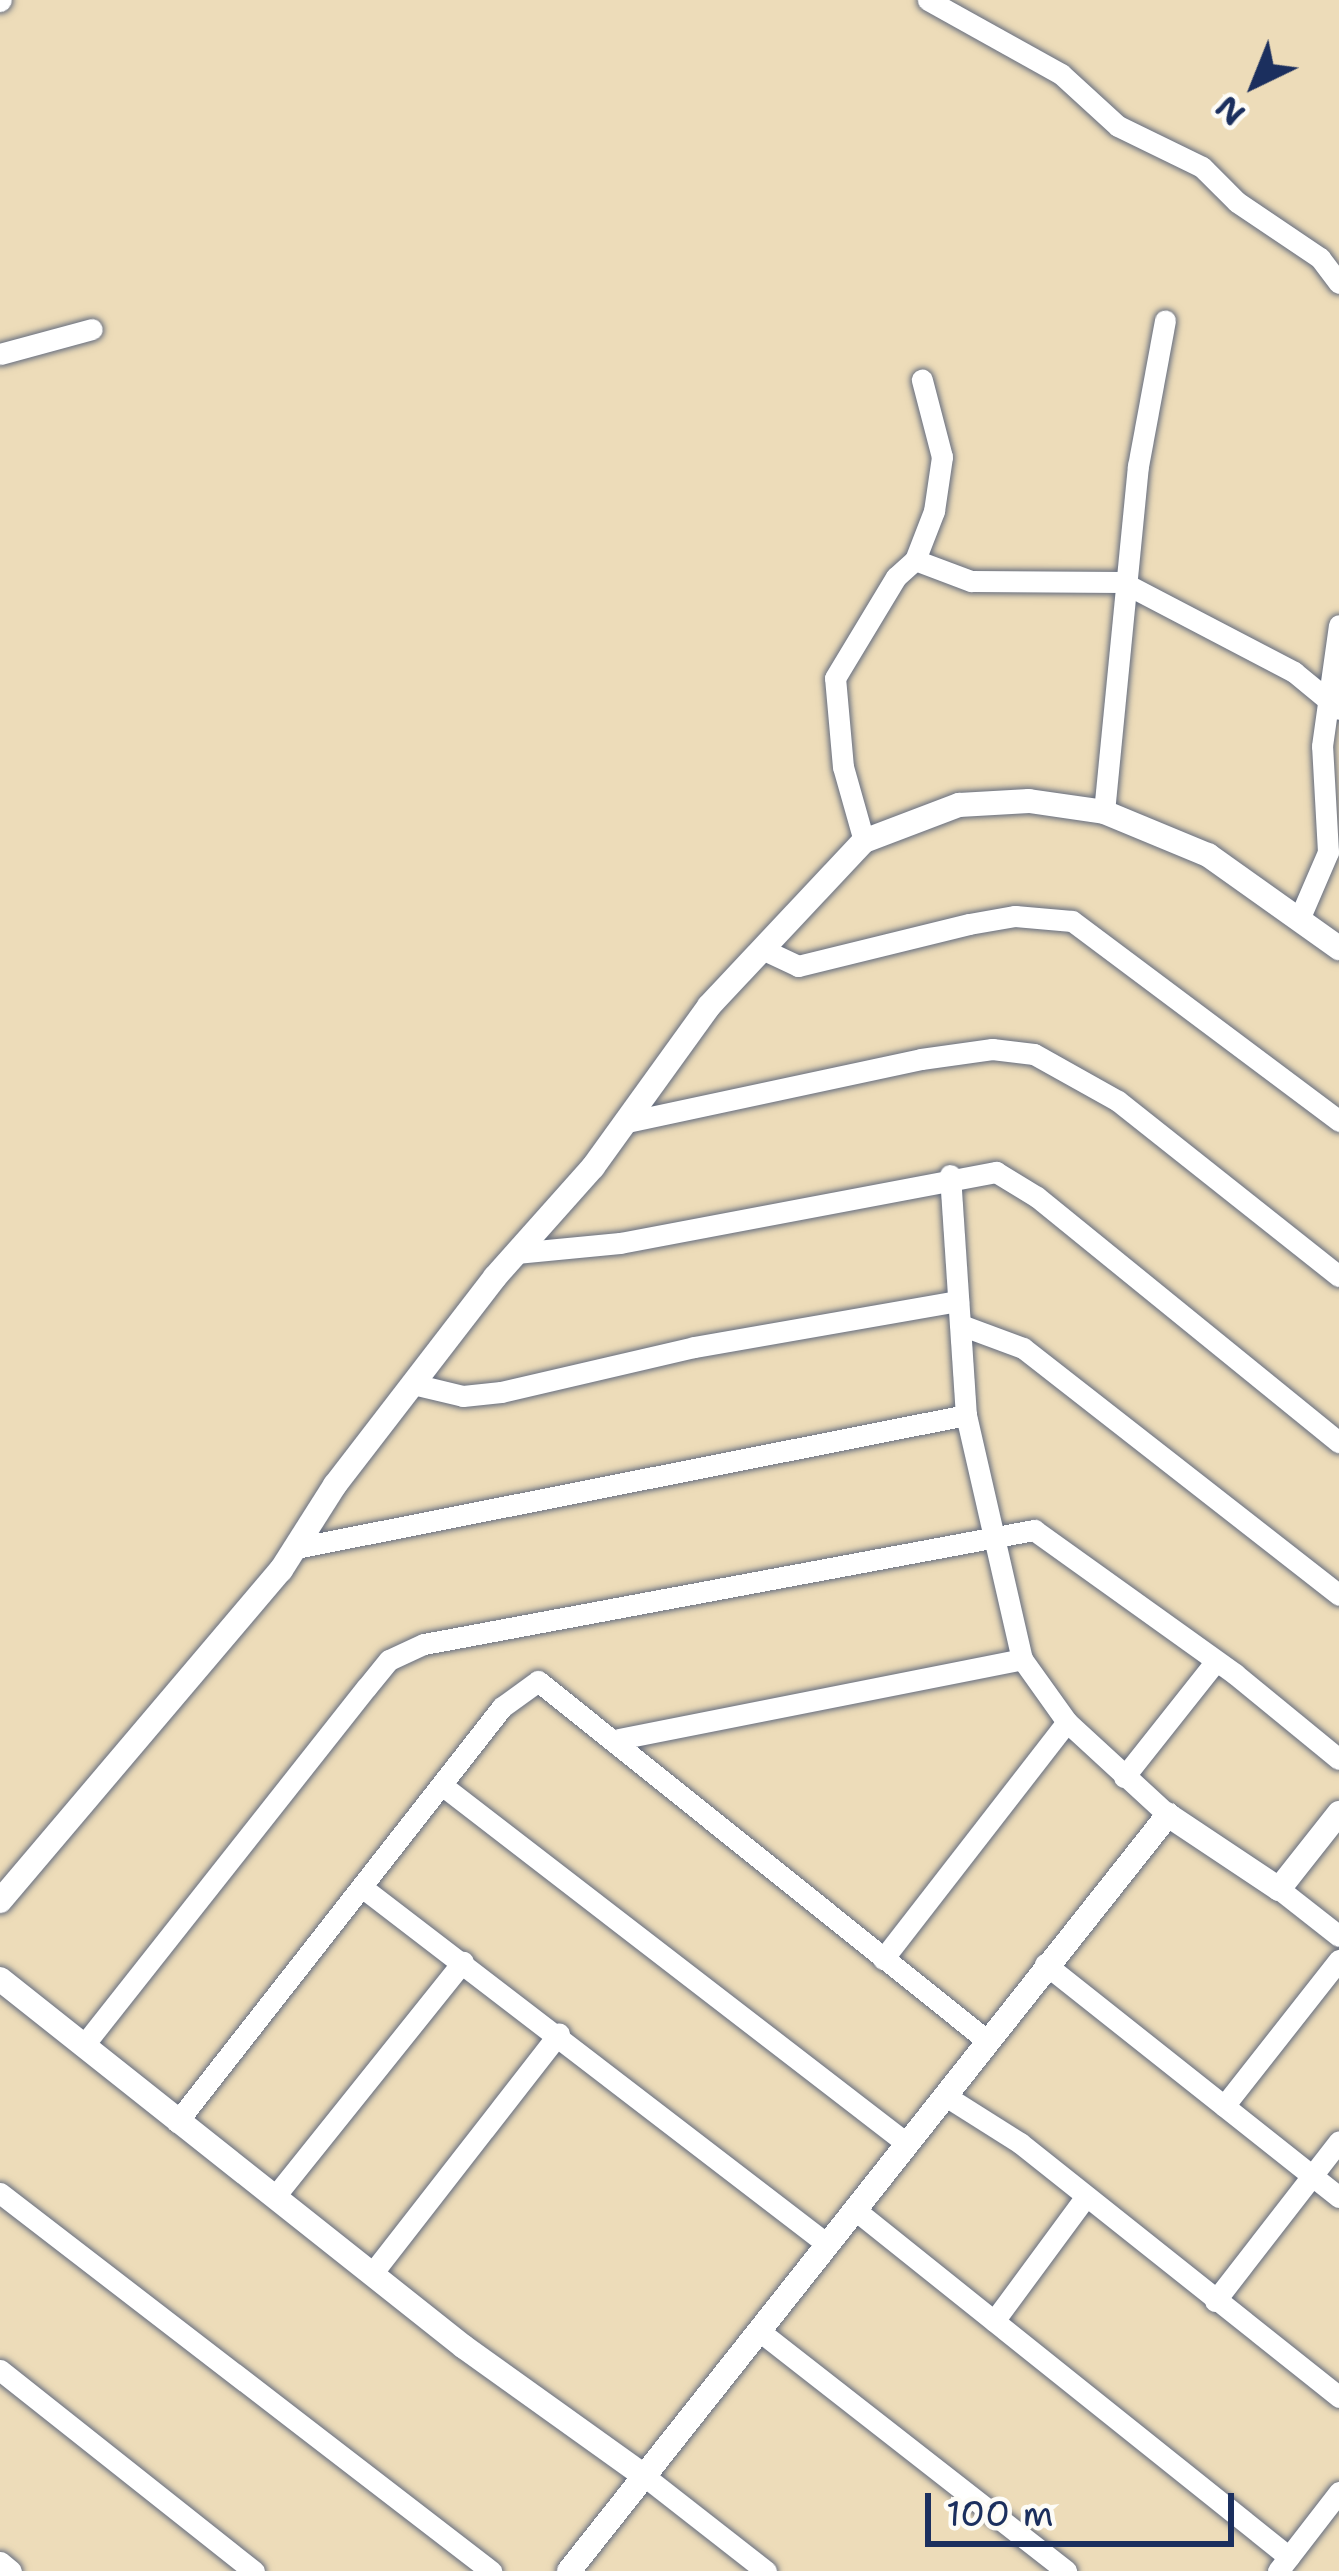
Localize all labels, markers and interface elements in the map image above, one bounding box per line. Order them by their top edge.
north arrow [1195,24,1315,144]
text: N [1205,85,1255,136]
scale bar [931,2469,1240,2543]
text: 100 m [946,2489,1054,2538]

